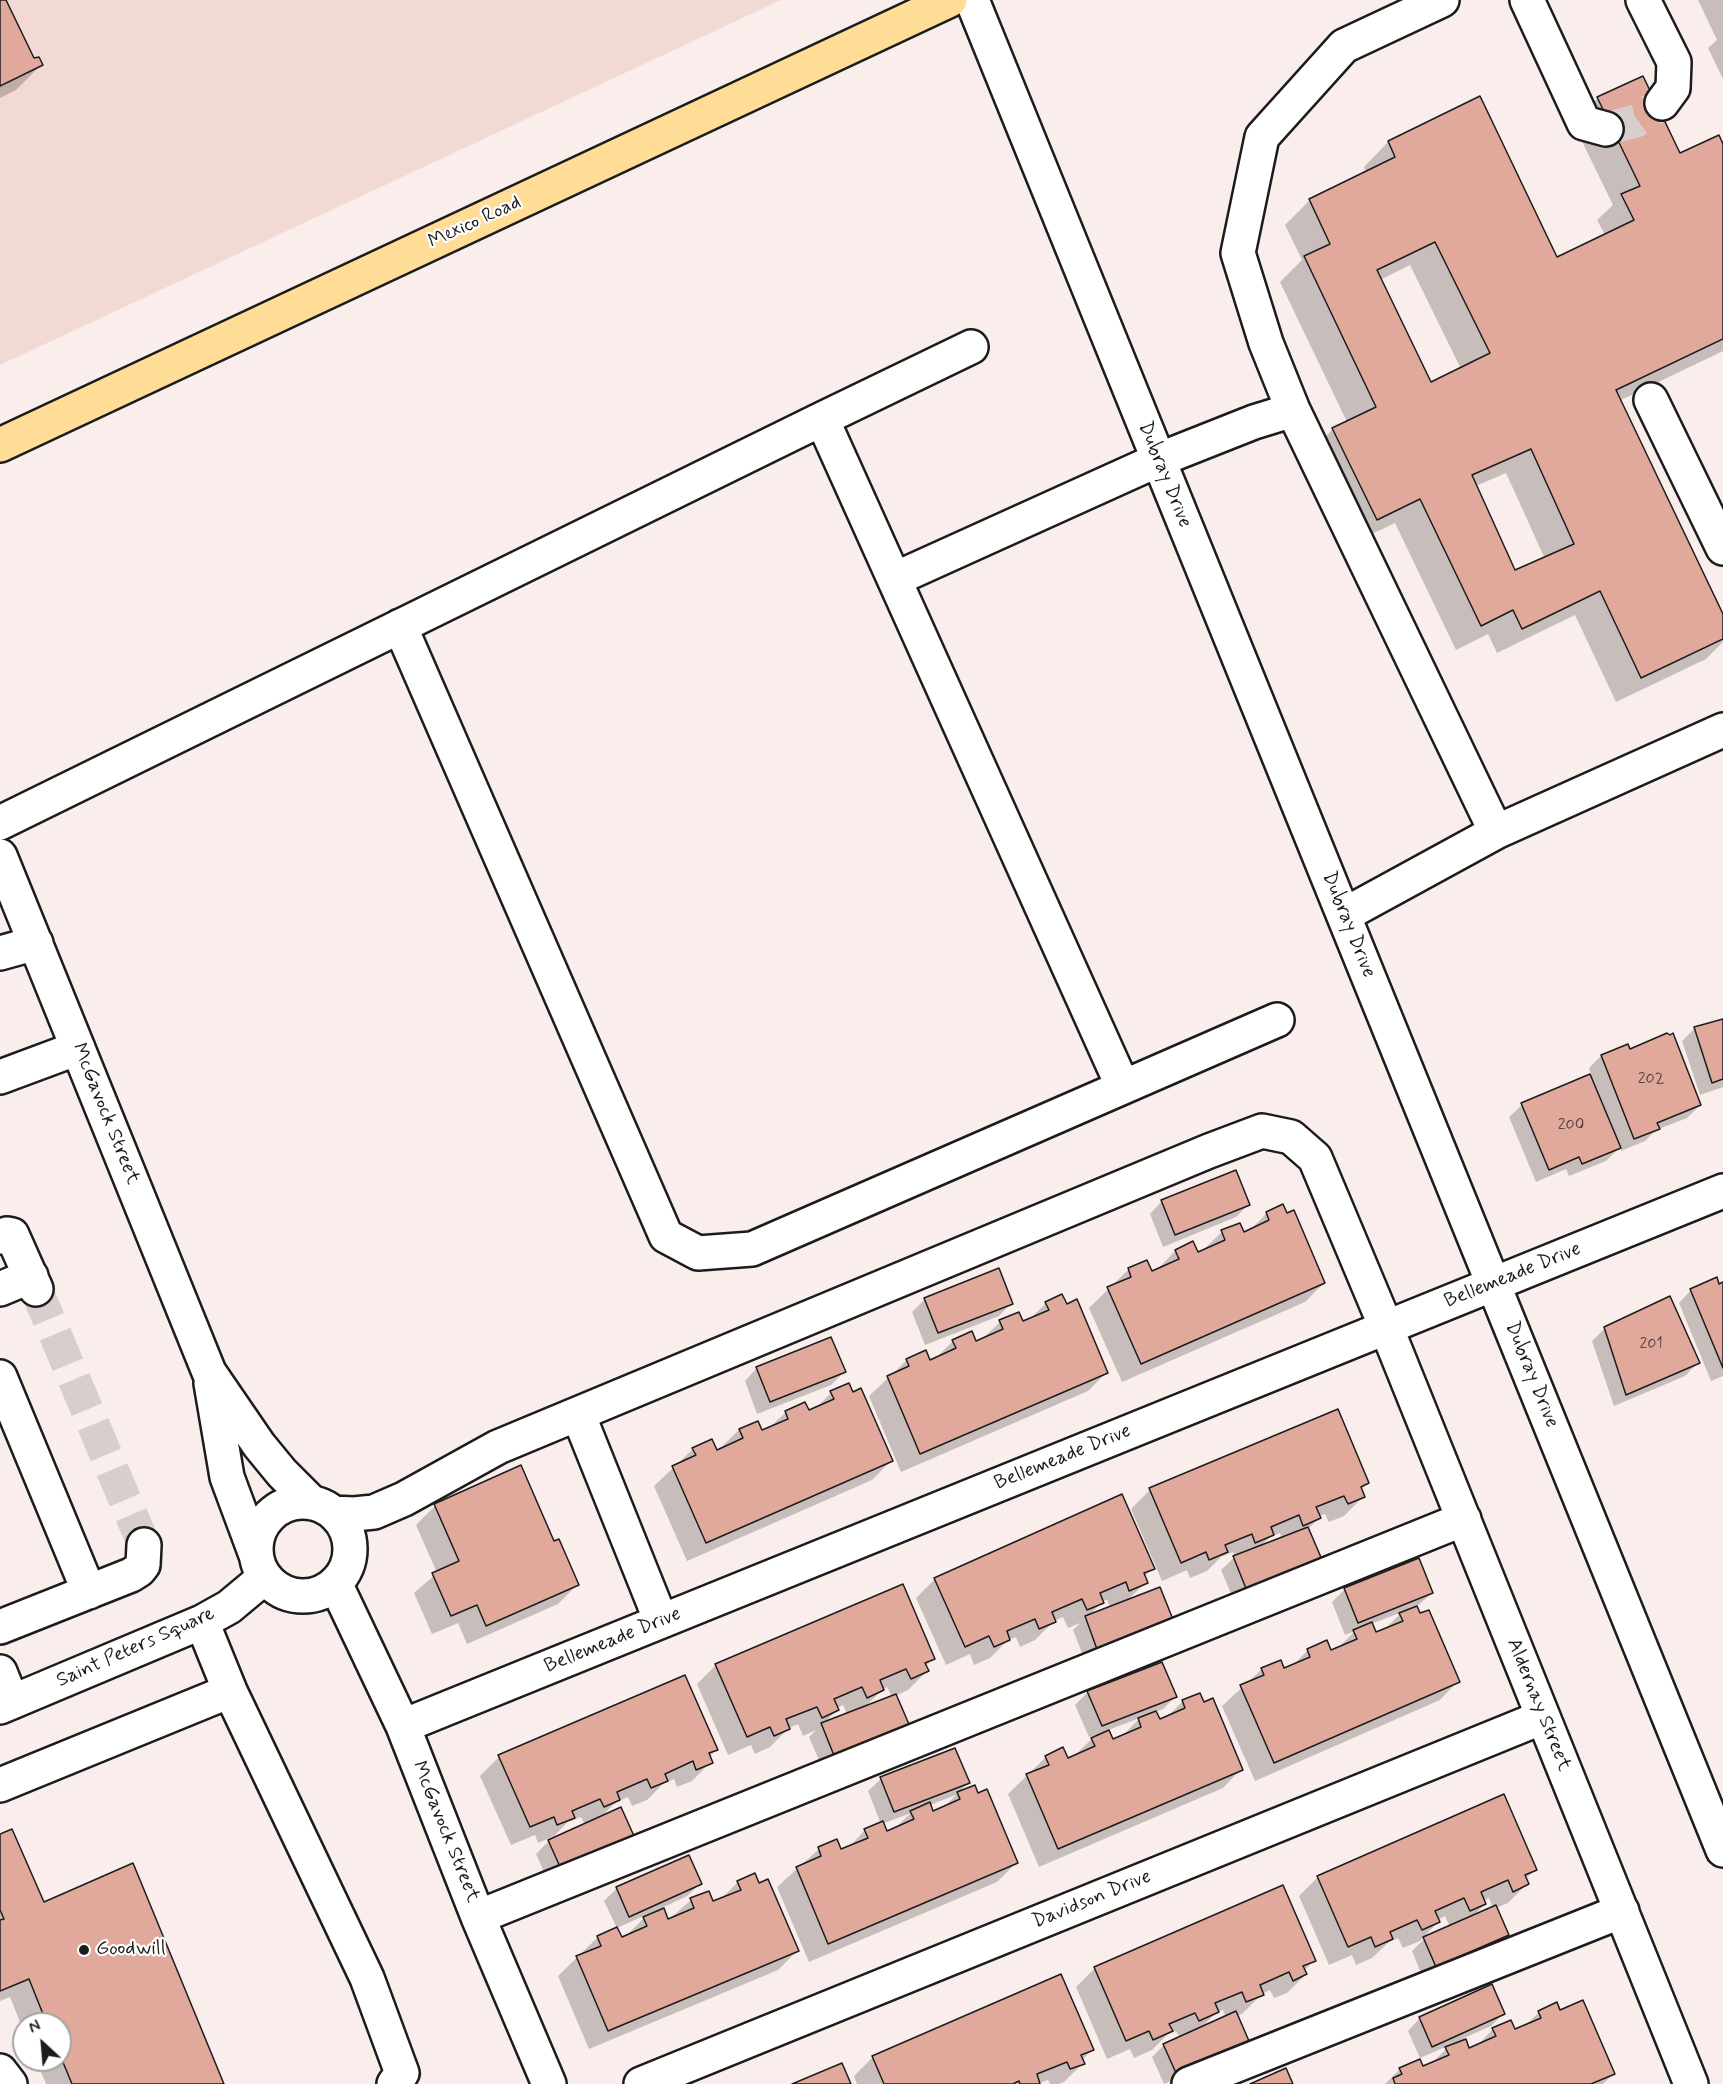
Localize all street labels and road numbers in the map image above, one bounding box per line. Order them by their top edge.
street label: Mexico Road [425,191,525,255]
street label: Dubray Drive [1132,418,1196,532]
street label: Dubray Drive [1316,868,1380,982]
street label: McGavock Street [66,1040,144,1188]
street label: Bellemeade Drive [1441,1238,1585,1314]
street label: Dubray Drive [1499,1318,1563,1432]
street label: Bellemeade Drive [991,1420,1135,1496]
street label: Saint Peters Square [53,1602,219,1694]
street label: Bellemeade Drive [541,1603,685,1679]
street label: Aldernay Street [1500,1635,1576,1775]
street label: McGavock Street [406,1758,484,1906]
street label: Davidson Drive [1029,1865,1155,1935]

